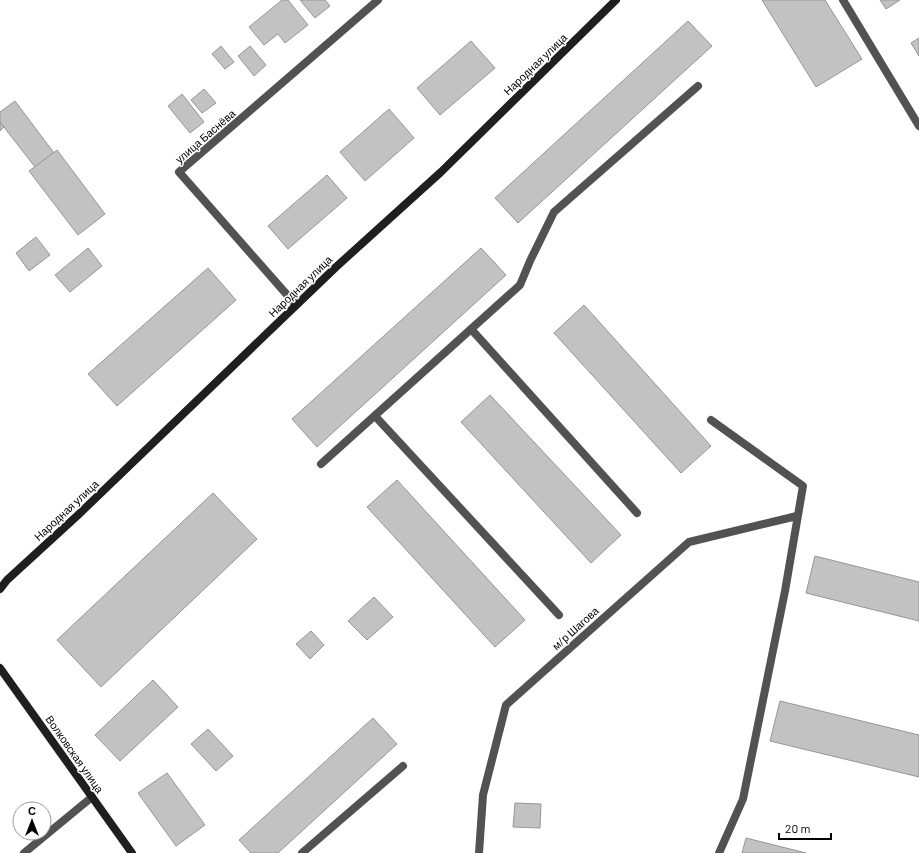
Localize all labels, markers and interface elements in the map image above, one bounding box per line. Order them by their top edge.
street label: Народная улица [501,30,570,98]
street label: улица Баснёва [172,106,238,166]
street label: Народная улица [266,252,335,320]
street label: Народная улица [31,476,101,543]
street label: м/р Шагова [549,603,602,652]
street label: Волковская улица [43,713,107,796]
north arrow [12,801,52,841]
text: С [28,804,36,817]
scale bar [779,815,831,841]
text: 20 m [785,821,811,835]

